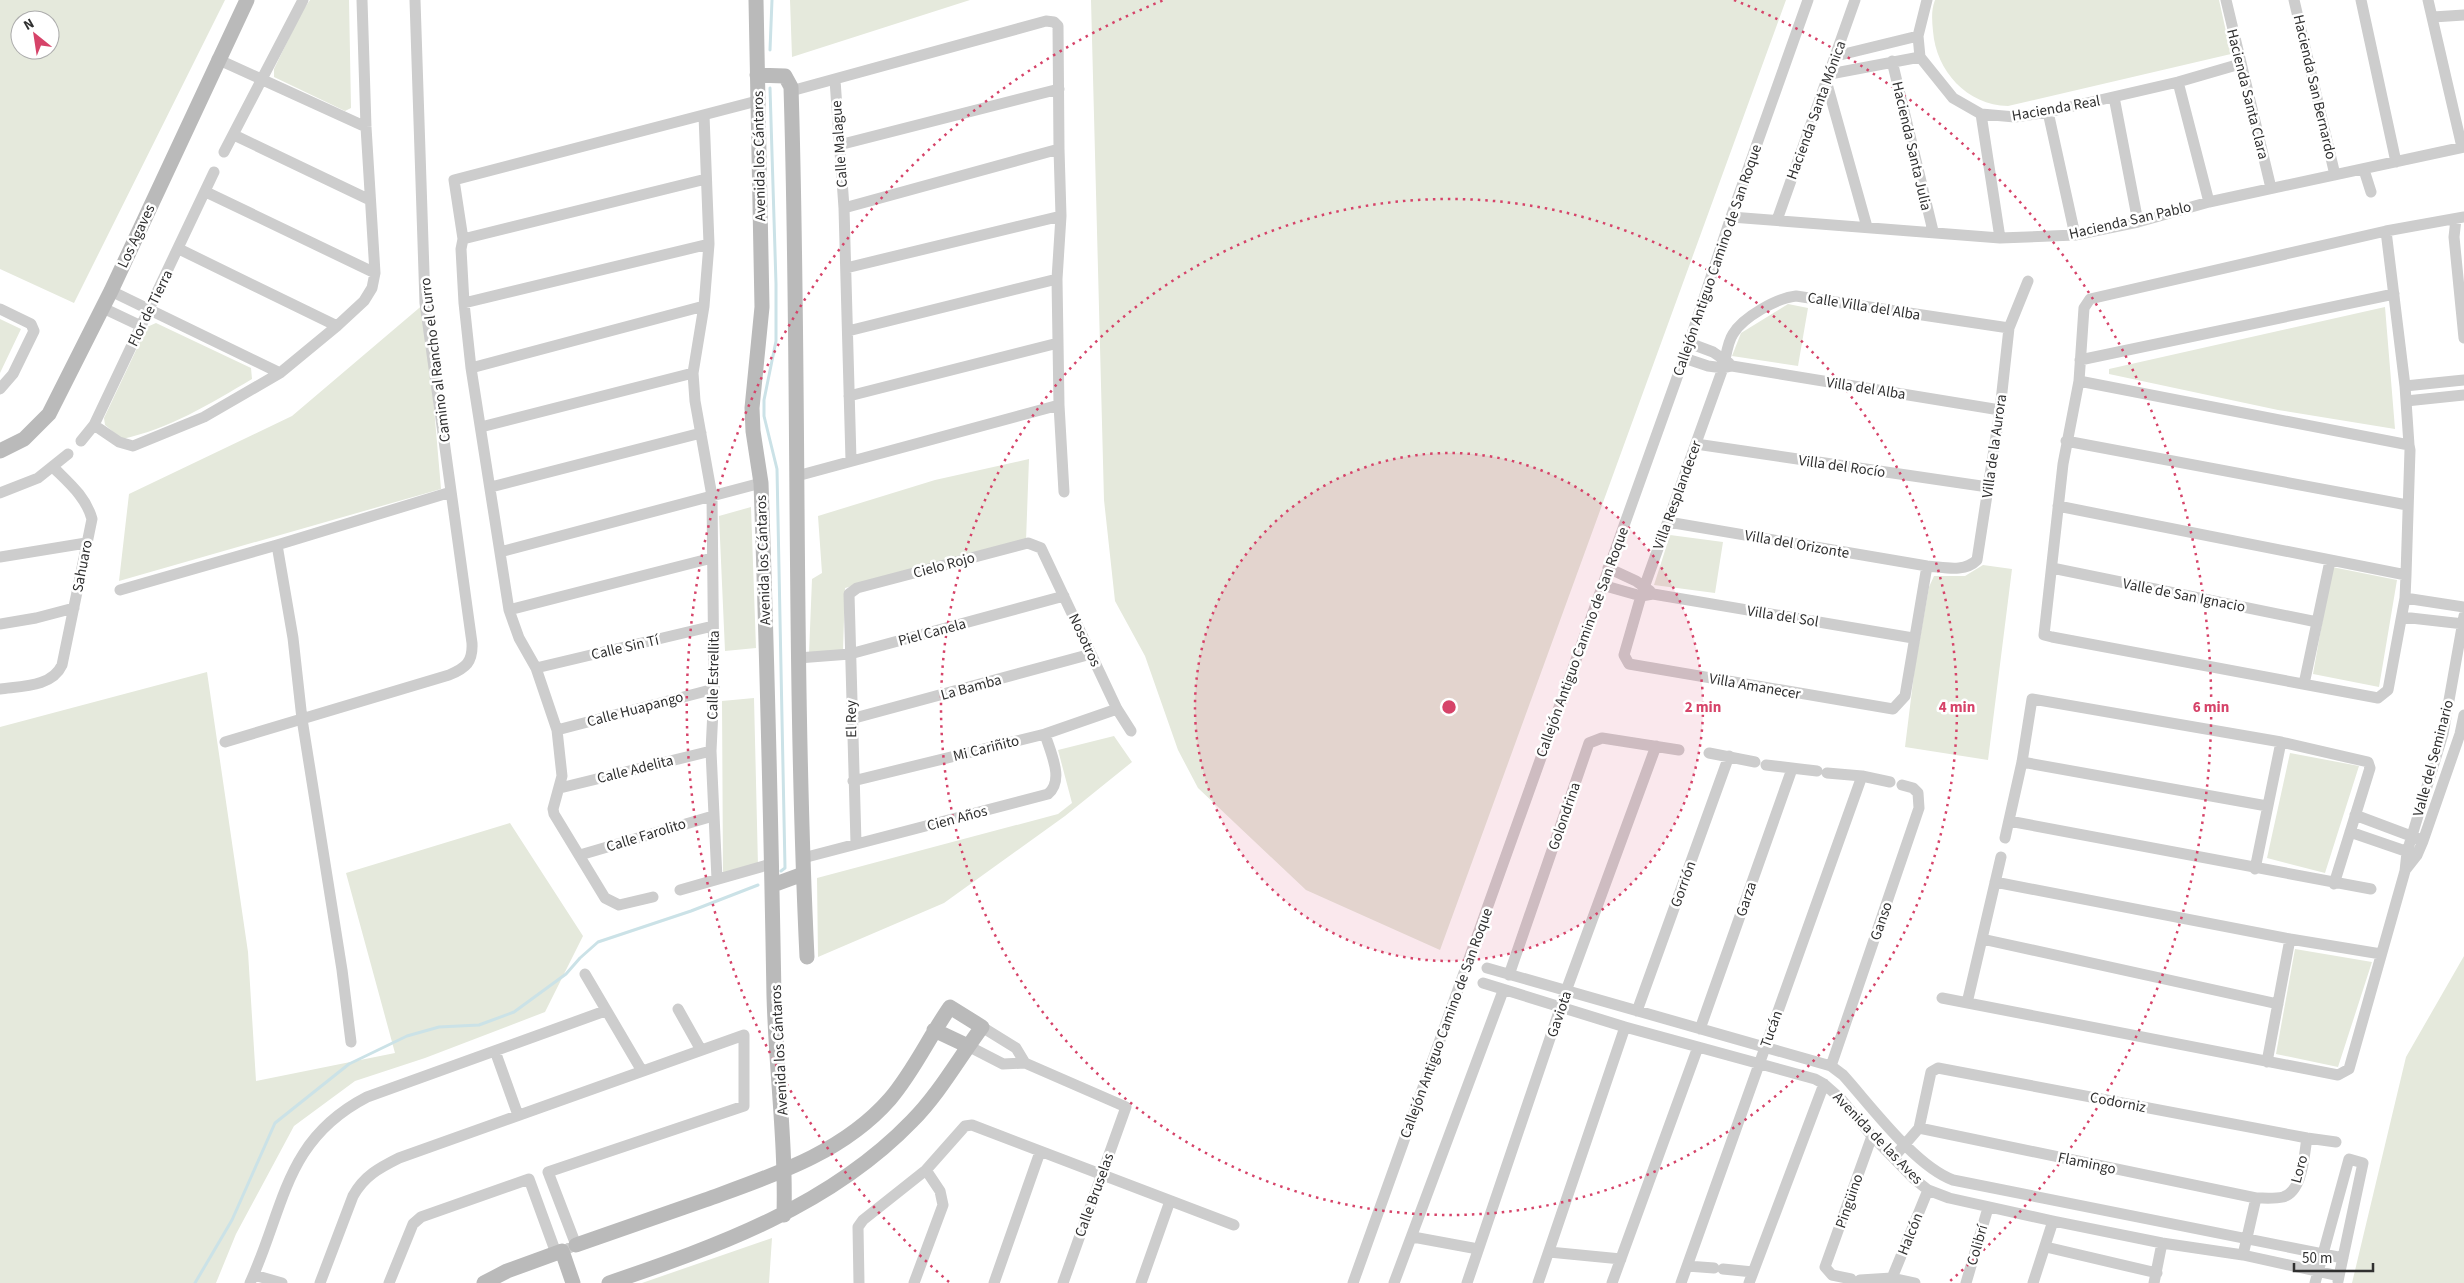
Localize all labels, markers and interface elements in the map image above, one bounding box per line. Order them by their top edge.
north arrow [10,10,60,60]
street label: Hacienda San Bernardo [2288,13,2341,162]
text: N [20,14,38,36]
street label: Hacienda Santa Clara [2221,27,2274,162]
street label: Hacienda Santa Mónica [1782,38,1851,183]
street label: Hacienda Santa Julia [1886,79,1937,213]
street label: Hacienda Real [2010,90,2102,127]
street label: Avenida los Cántaros [748,91,771,221]
street label: Calle Malague [826,100,853,188]
street label: Callejón Antiguo Camino de San Roque [1668,141,1767,379]
street label: Hacienda San Pablo [2067,196,2193,245]
street label: Los Agaves [113,201,160,272]
street label: Flor de Tierra [123,266,178,350]
street label: Camino al Rancho el Curro [415,276,456,443]
street label: Calle Villa del Alba [1806,287,1922,326]
street label: Villa del Alba [1825,372,1907,405]
street label: Villa de la Aurora [1977,393,2012,499]
street label: Villa Resplandecer [1648,437,1707,553]
street label: Villa del Rocío [1797,450,1887,483]
street label: Avenida los Cántaros [751,494,776,626]
street label: Callejón Antiguo Camino de San Roque [1531,524,1634,760]
street label: Villa del Orizonte [1743,525,1851,564]
street label: Sahuaro [67,538,98,594]
street label: Cielo Rojo [911,547,977,584]
street label: Valle de San Ignacio [2121,573,2247,618]
street label: Villa del Sol [1746,600,1820,633]
street label: Nosotros [1063,610,1106,670]
street label: Piel Canela [896,613,968,652]
street label: Calle Sin Tí [589,629,662,665]
street label: Calle Estrellita [702,630,725,720]
street label: Villa Amanecer [1707,668,1803,705]
street label: La Bamba [938,669,1004,706]
street label: Calle Huapango [585,687,686,732]
text: 2 min [1685,697,1721,718]
text: 4 min [1939,697,1975,718]
text: 6 min [2193,697,2229,718]
street label: Valle del Seminario [2408,697,2459,819]
centre of rings [1440,698,1458,716]
street label: El Rey [841,700,862,738]
street label: Mi Cariñito [951,730,1021,767]
street label: Calle Adelita [595,750,675,789]
street label: Golondrina [1543,779,1586,853]
street label: Cien Años [925,800,990,837]
street label: Calle Farolito [604,813,689,858]
street label: Gorrión [1665,858,1702,910]
street label: Garza [1731,879,1762,919]
street label: Ganso [1865,899,1898,943]
street label: Callejón Antiguo Camino de San Roque [1395,905,1498,1141]
street label: Avenida los Cántaros [766,984,793,1116]
street label: Gaviota [1542,988,1577,1040]
street label: Tucán [1755,1008,1788,1051]
street label: Avenida de las Aves [1828,1087,1927,1189]
street label: Codorniz [2088,1087,2148,1118]
street label: Flamingo [2056,1147,2118,1180]
street label: Calle Bruselas [1070,1150,1119,1240]
street label: Loro [2286,1153,2313,1186]
street label: Pingüino [1830,1171,1869,1231]
street label: Halcón [1892,1210,1928,1259]
street label: Colibrí [1962,1221,1994,1268]
scale bar [2294,1240,2373,1272]
text: 50 m [2302,1248,2332,1269]

